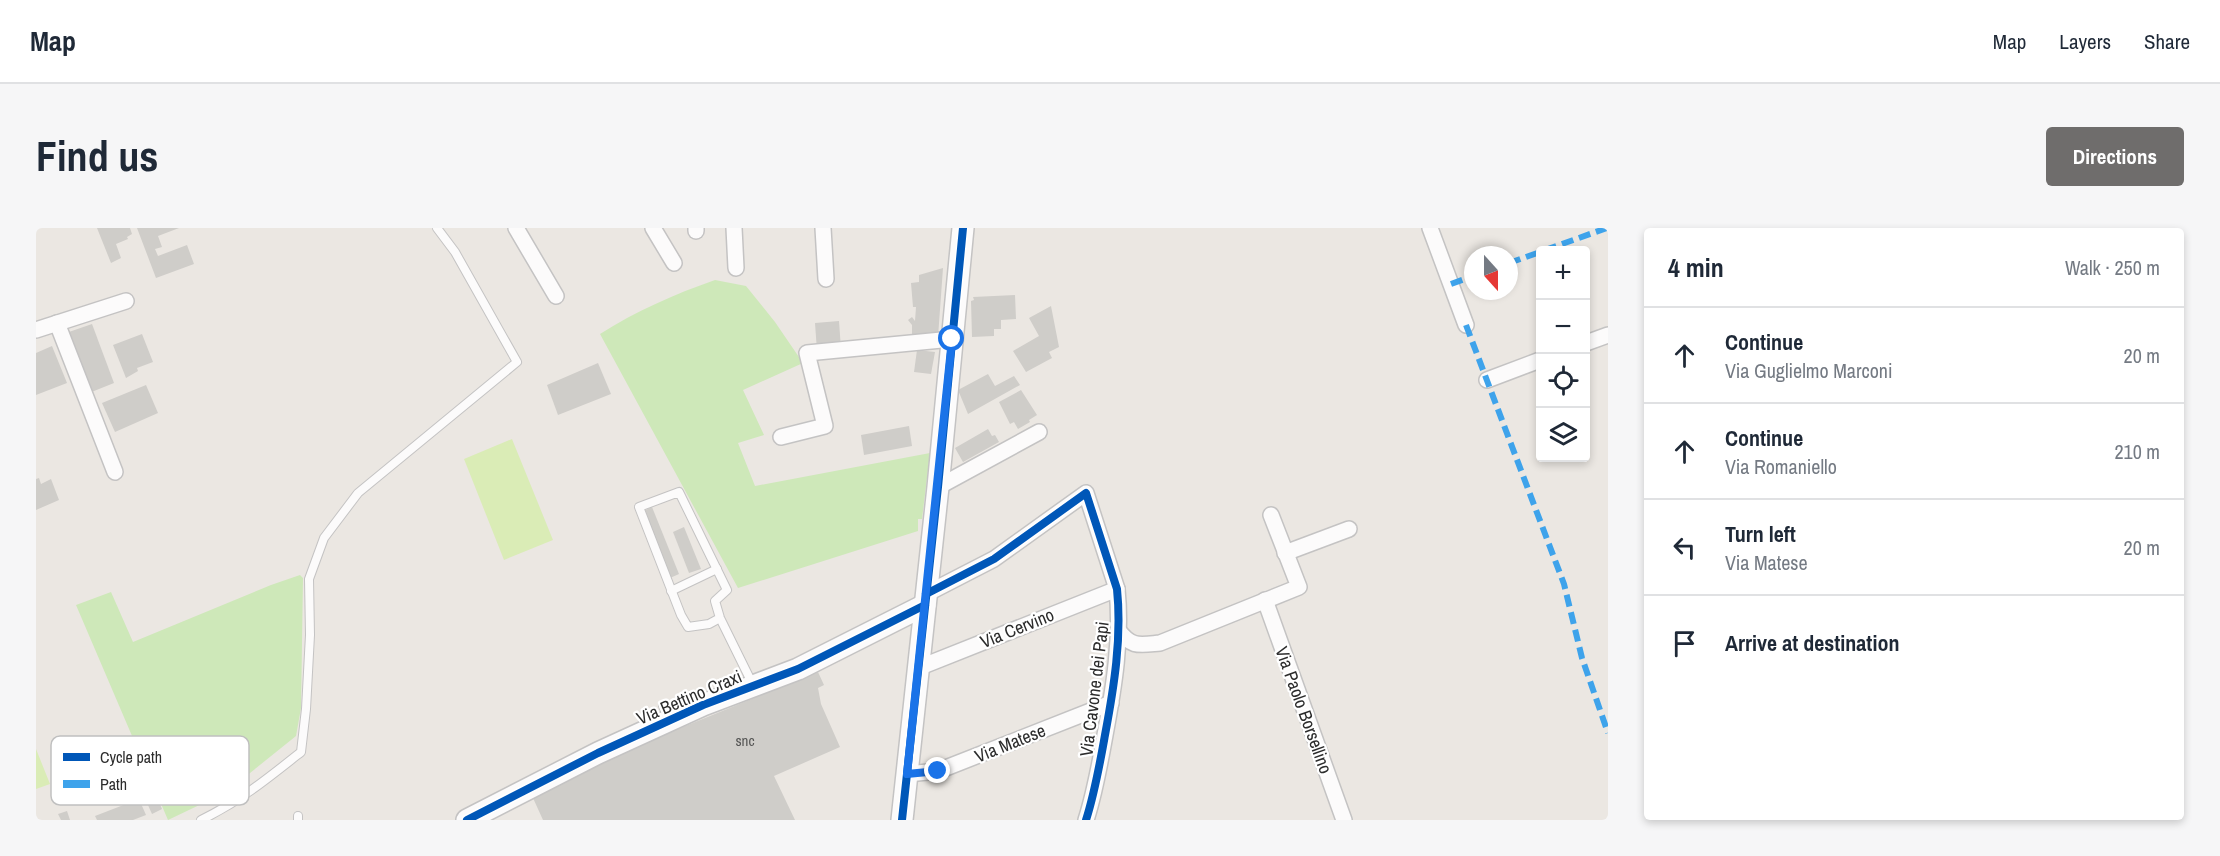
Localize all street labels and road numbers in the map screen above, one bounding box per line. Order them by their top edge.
street label: Via Cervino [976,602,1058,654]
street label: Via Cavone dei Papi [1073,620,1115,758]
street label: Via Paolo Borsellino [1269,643,1339,777]
street label: Via Bettino Craxi [632,664,746,730]
street label: Via Matese [971,717,1049,769]

